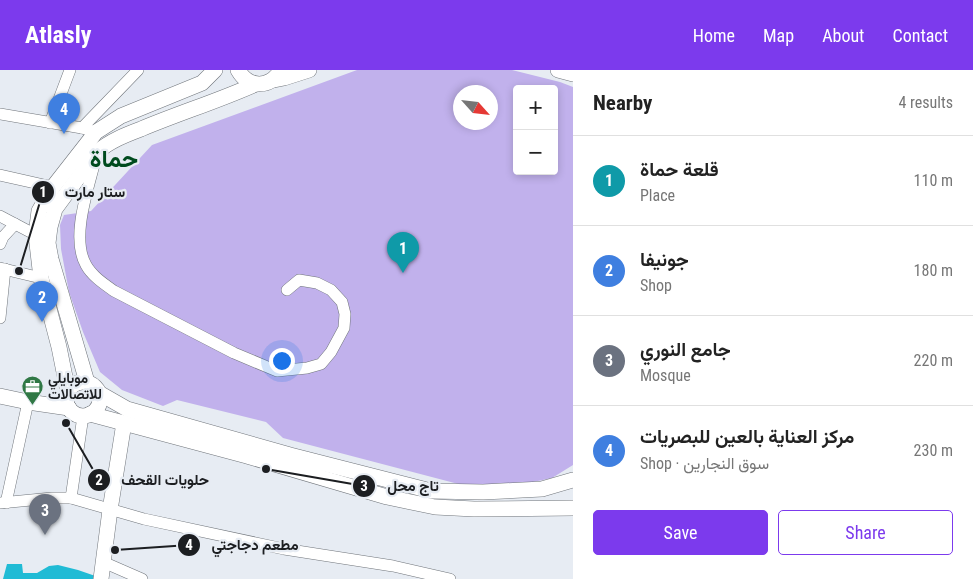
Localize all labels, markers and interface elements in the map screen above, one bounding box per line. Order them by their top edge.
text: Atlasly [25,21,91,49]
text: Home [693,25,735,46]
text: Map [763,25,794,46]
text: About [822,25,864,46]
text: Contact [892,25,948,46]
north arrow [453,85,498,130]
map controls [513,85,558,175]
button: + [513,85,558,130]
text: Nearby [593,91,652,115]
pin: 4 [48,93,80,134]
text: 4 results [898,93,953,112]
button: − [513,130,558,175]
district label: حماة [90,145,138,173]
text: قلعة حماة [640,158,719,181]
text: 1 [605,171,613,190]
text: 110 m [914,171,953,190]
callout: ستار مارت [30,177,136,207]
text: 1 [39,183,47,201]
text: ستار مارت [65,183,125,201]
text: Place [640,186,675,205]
pin: 1 [387,232,419,273]
text: جونيفا [640,248,689,271]
text: 2 [605,261,613,280]
text: 180 m [914,261,953,280]
text: Shop [640,276,672,295]
pin: 2 [26,281,58,322]
text: جامع النوري [640,338,731,361]
your location [269,348,295,374]
text: 3 [605,351,613,370]
text: 220 m [914,351,953,370]
text: Mosque [640,366,691,385]
place label: موبايلي للاتصالات [48,370,102,402]
office icon: موبايلي للاتصالات [20,374,44,405]
text: مركز العناية بالعين للبصريات [640,425,854,448]
text: 4 [605,441,613,460]
text: 230 m [914,441,953,460]
text: Shop · سوق النجارين [640,454,769,473]
callout: حلويات القحف [86,465,219,495]
text: 2 [95,471,103,489]
text: حلويات القحف [121,471,209,489]
callout: تاج محل [352,471,448,501]
text: 3 [360,477,368,495]
text: تاج محل [387,477,439,496]
pin: 3 [29,494,61,535]
button: Save [593,510,768,555]
button: Share [778,510,953,555]
callout: مطعم دجاجتي [176,530,309,560]
text: 4 [185,536,193,554]
text: مطعم دجاجتي [211,536,299,558]

